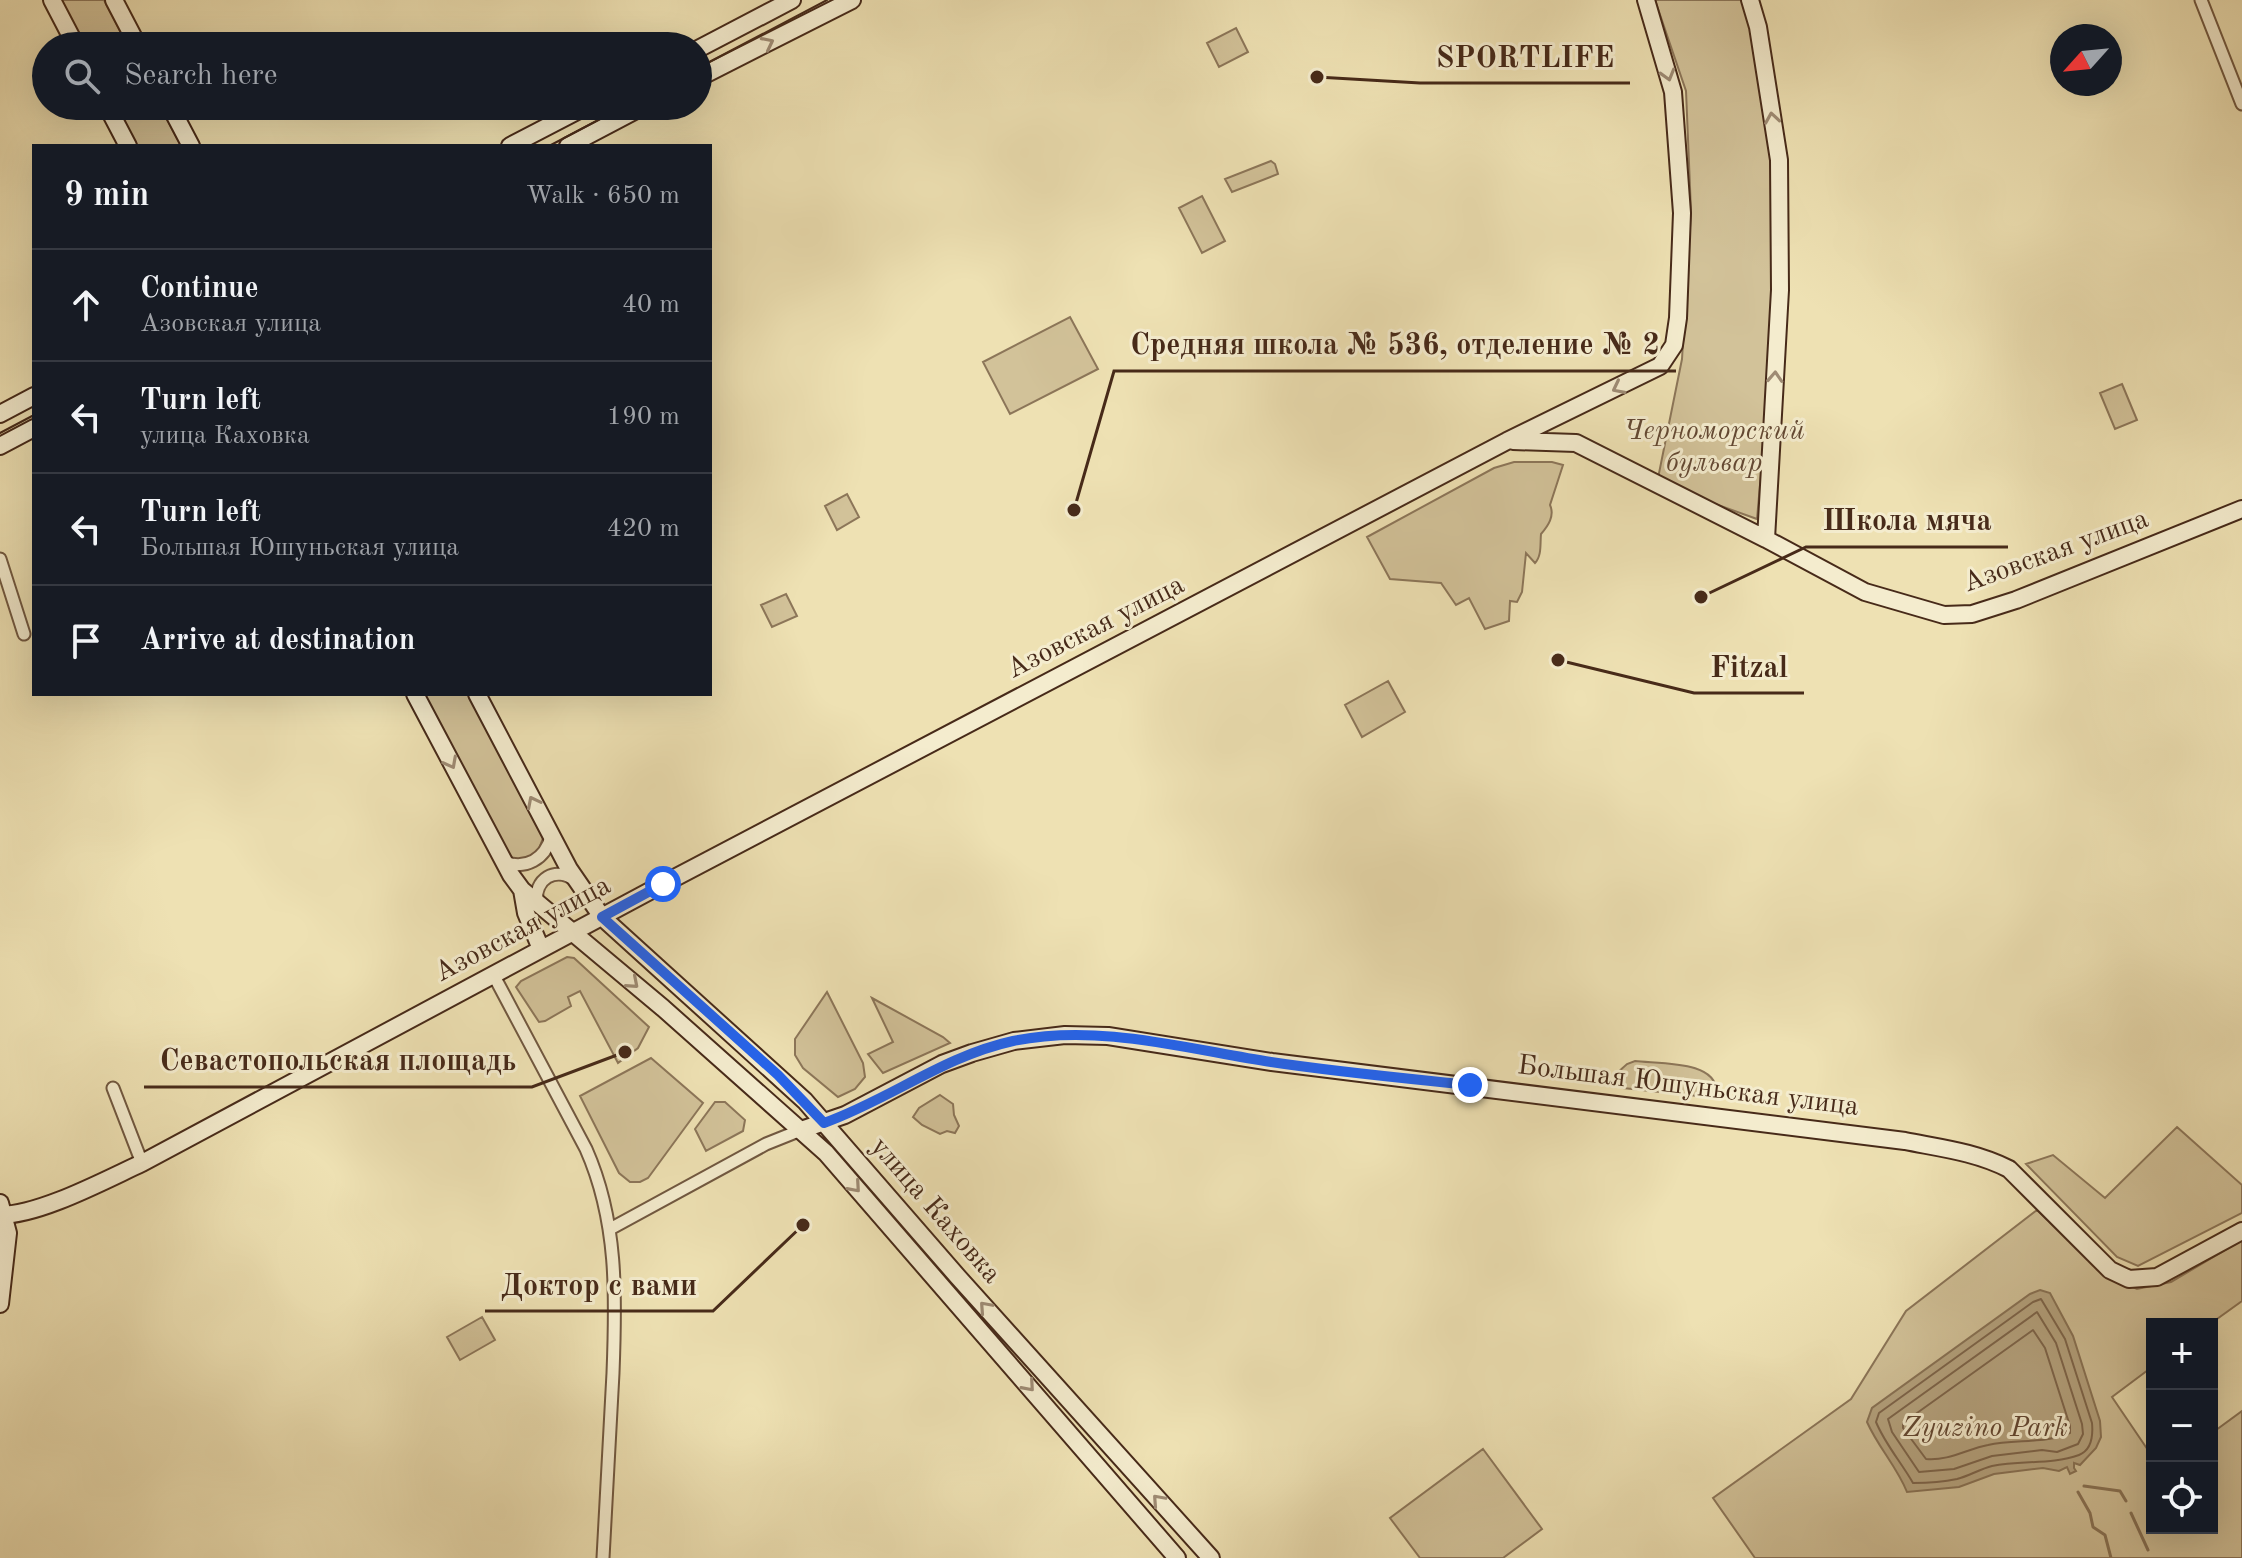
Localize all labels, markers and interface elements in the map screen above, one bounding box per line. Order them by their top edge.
north arrow [2050,24,2122,96]
callout: SPORTLIFE [1420,29,1630,83]
search box [32,32,712,120]
one-way arrow [759,37,774,53]
text: SPORTLIFE [1436,44,1614,74]
icon: search [60,54,104,98]
text: Search here [124,61,278,91]
one-way arrow [1658,67,1675,81]
one-way arrow [1765,111,1782,124]
text: 9 min [64,179,149,213]
text: Walk · 650 m [526,183,680,209]
text: Continue [140,274,259,304]
icon: ahead [64,283,108,327]
text: 40 m [622,292,680,318]
text: Азовская улица [140,311,321,337]
callout: Средняя школа № 536, отделение № 2 [1114,317,1676,371]
text: Средняя школа № 536, отделение № 2 [1130,331,1660,361]
one-way arrow [1767,370,1784,383]
one-way arrow [1612,378,1627,393]
text: Turn left [140,386,261,416]
icon: left [64,395,108,439]
text: 190 m [607,404,680,430]
park label: Черноморский бульвар [1623,418,1805,478]
text: улица Каховка [140,423,310,449]
callout: Школа мяча [1806,493,2008,547]
text: Turn left [140,498,261,528]
street label: Азовская улица [1960,505,2153,599]
icon: left [64,507,108,551]
text: Школа мяча [1822,507,1992,537]
text: 420 m [607,516,680,542]
text: Большая Юшуньская улица [140,535,459,561]
street label: Азовская улица [1003,571,1189,685]
icon: arrive [64,619,108,663]
text: Arrive at destination [140,626,415,656]
callout: Fitzal [1694,639,1804,693]
text: Fitzal [1710,654,1788,684]
one-way arrow [441,755,456,769]
one-way arrow [528,796,543,811]
route start [645,866,681,902]
street label: Азовская улица [430,872,616,988]
one-way arrow [624,973,639,987]
callout: Севастопольская площадь [144,1033,532,1087]
text: Севастопольская площадь [160,1047,516,1077]
street label: Большая Юшуньская улица [1516,1052,1860,1122]
route end [1452,1067,1488,1103]
street label: улица Каховка [864,1133,1006,1289]
one-way arrow [845,1177,860,1192]
callout: Доктор с вами [485,1257,713,1311]
text: Доктор с вами [501,1272,697,1302]
one-way arrow [980,1301,994,1316]
map controls [2146,1318,2218,1534]
button: + [2146,1318,2218,1390]
one-way arrow [1019,1377,1034,1391]
button: − [2146,1390,2218,1462]
park label: Zyuzino Park [1902,1415,2068,1443]
button: locate [2146,1462,2218,1534]
one-way arrow [1153,1495,1168,1509]

